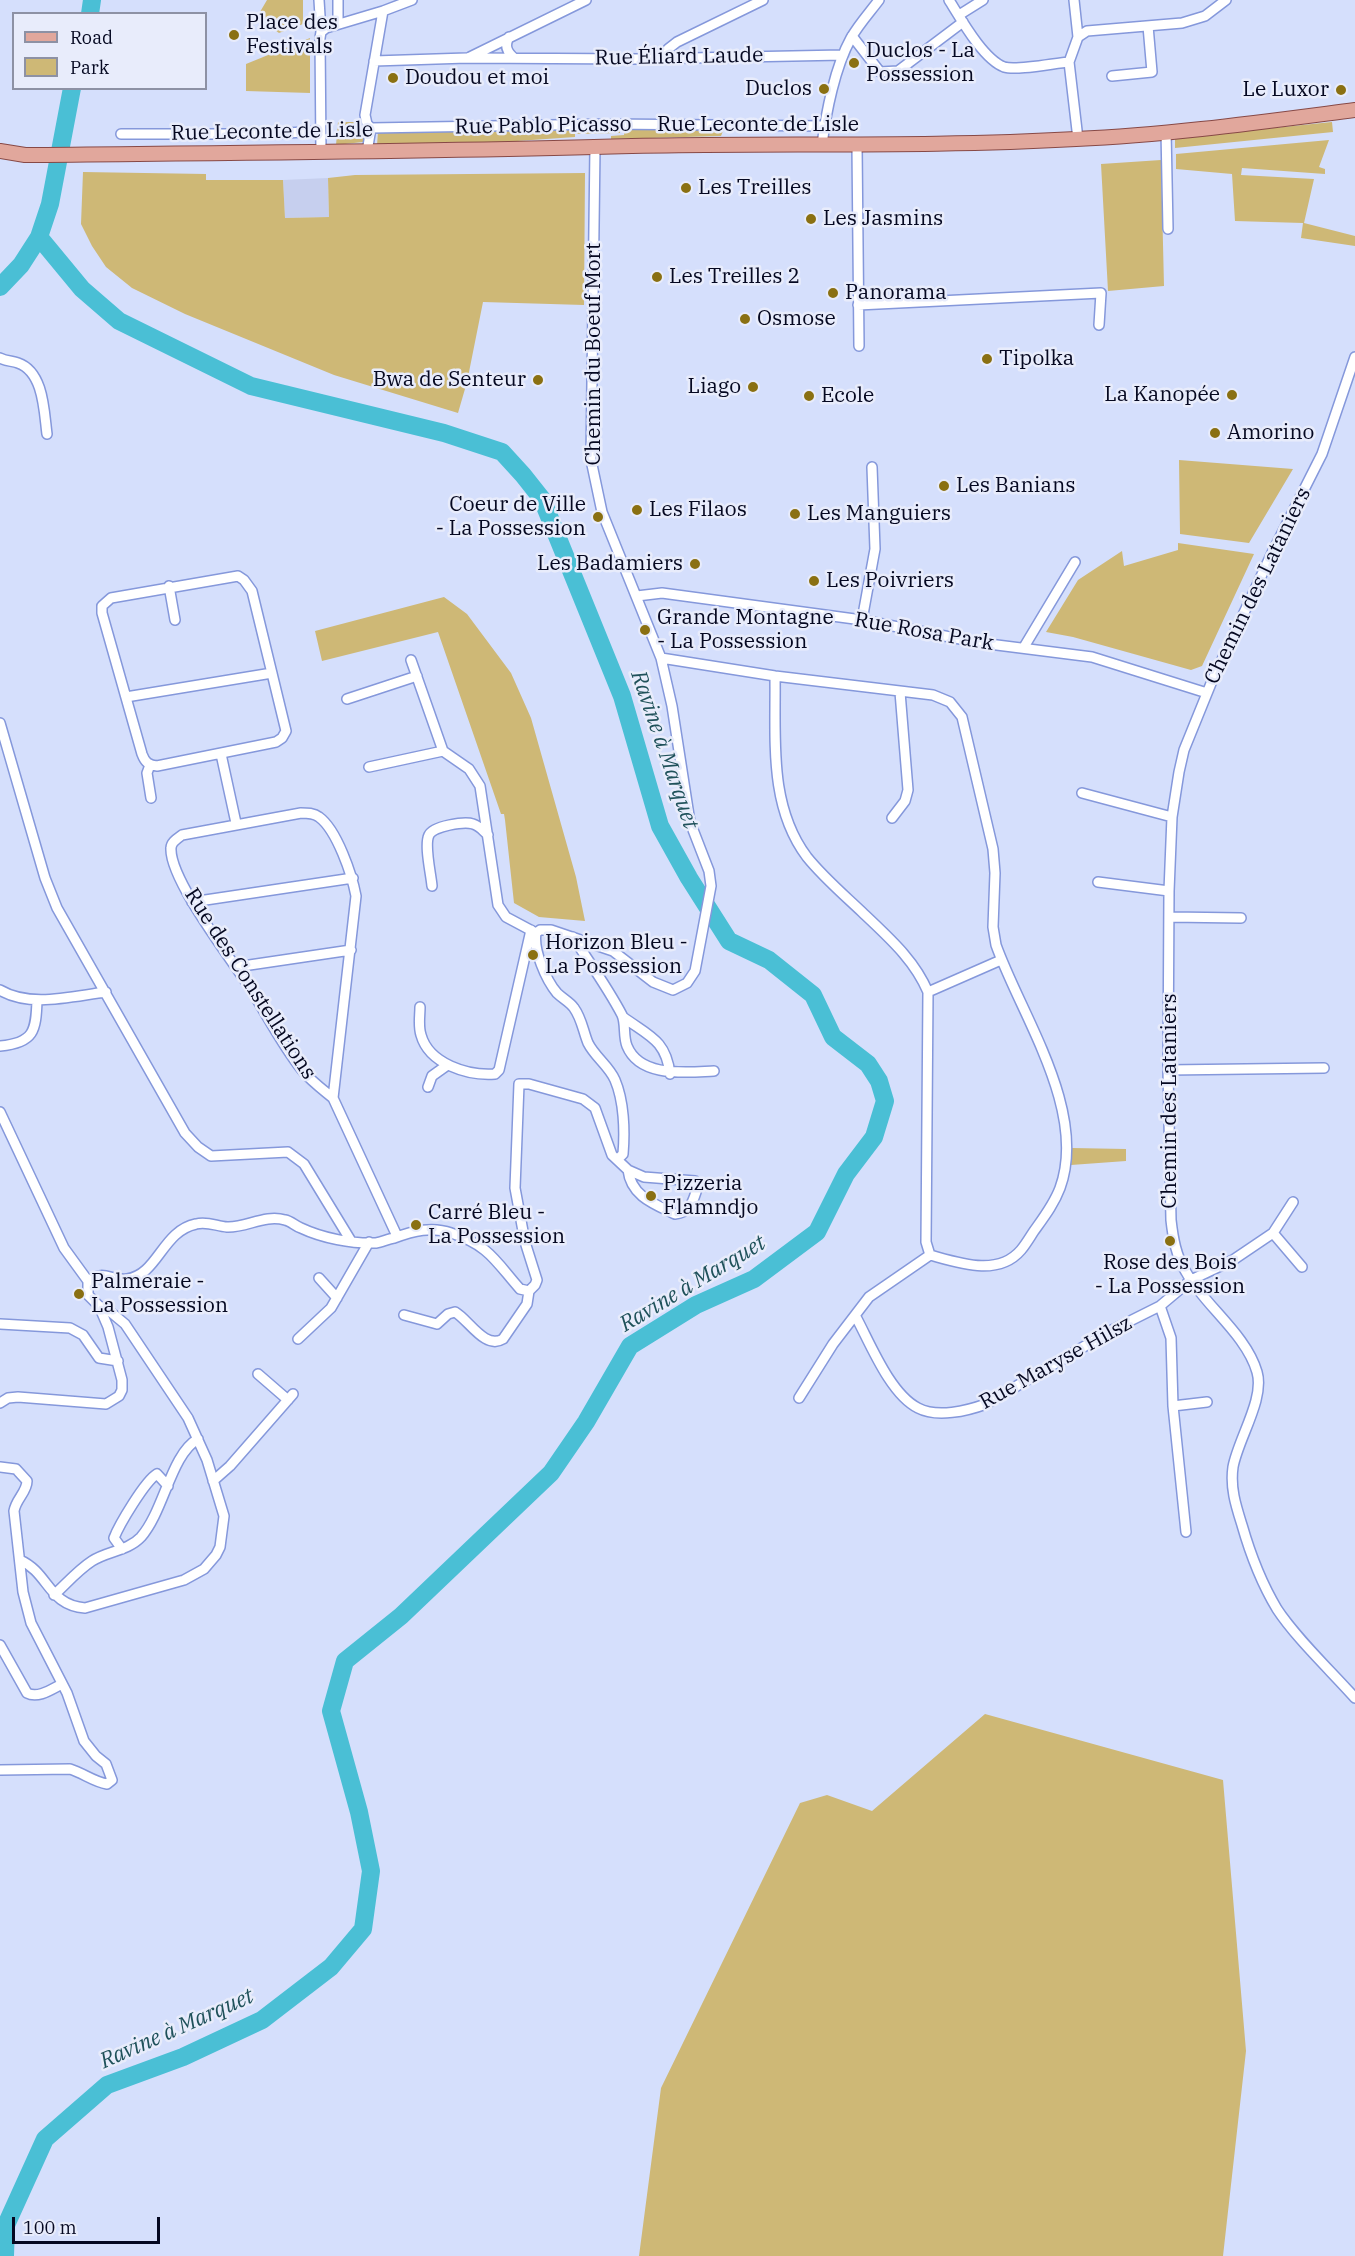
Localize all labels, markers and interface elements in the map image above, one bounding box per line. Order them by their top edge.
place label: Place des Festivals [246,10,338,60]
legend [12,12,207,90]
text: Road [70,26,113,49]
marker: Place des Festivals [227,28,241,42]
place label: Duclos - La Possession [866,38,975,88]
street label: Rue Éliard Laude [594,43,764,71]
text: Park [70,56,109,79]
marker: Duclos - La Possession [847,56,861,70]
place label: Doudou et moi [405,65,549,91]
marker: Doudou et moi [386,71,400,85]
place label: Duclos [745,76,812,102]
place label: Le Luxor [1243,77,1329,103]
marker: Duclos [817,82,831,96]
marker: Le Luxor [1334,83,1348,97]
street label: Rue Pablo Picasso [454,112,632,140]
street label: Rue Leconte de Lisle [657,112,859,138]
street label: Rue Leconte de Lisle [171,118,373,146]
place label: Les Treilles [698,175,812,201]
marker: Les Treilles [679,181,693,195]
place label: Les Jasmins [823,206,943,232]
marker: Les Jasmins [804,212,818,226]
street label: Chemin du Boeuf Mort [581,242,607,466]
place label: Les Treilles 2 [669,264,800,290]
marker: Les Treilles 2 [650,270,664,284]
place label: Panorama [845,280,947,306]
marker: Panorama [826,286,840,300]
place label: Osmose [757,306,836,332]
marker: Osmose [738,312,752,326]
place label: Tipolka [999,346,1074,372]
marker: Tipolka [980,352,994,366]
place label: Bwa de Senteur [373,367,526,393]
marker: Bwa de Senteur [531,373,545,387]
place label: Liago [687,374,741,400]
marker: Liago [746,380,760,394]
place label: La Kanopée [1104,382,1220,408]
place label: Ecole [821,383,874,409]
marker: La Kanopée [1225,388,1239,402]
marker: Ecole [802,389,816,403]
place label: Amorino [1227,420,1314,446]
marker: Amorino [1208,426,1222,440]
place label: Les Banians [956,473,1076,499]
marker: Les Banians [937,479,951,493]
street label: Chemin des Lataniers [1199,484,1317,688]
place label: Coeur de Ville - La Possession [436,492,586,542]
place label: Les Filaos [649,497,747,523]
place label: Les Manguiers [807,501,951,527]
marker: Les Filaos [630,503,644,517]
marker: Les Manguiers [788,507,802,521]
marker: Coeur de Ville - La Possession [591,510,605,524]
place label: Les Badamiers [537,551,683,577]
marker: Les Badamiers [688,557,702,571]
place label: Les Poivriers [826,568,954,594]
marker: Les Poivriers [807,574,821,588]
place label: Grande Montagne - La Possession [657,605,834,655]
street label: Rue Rosa Park [852,607,996,657]
marker: Grande Montagne - La Possession [638,623,652,637]
water label: Ravine à Marquet [625,667,703,833]
street label: Rue des Constellations [179,884,321,1084]
place label: Horizon Bleu - La Possession [545,930,688,980]
marker: Horizon Bleu - La Possession [526,948,540,962]
street label: Chemin des Lataniers [1157,993,1183,1209]
place label: Pizzeria Flamndjo [663,1171,758,1221]
marker: Pizzeria Flamndjo [644,1189,658,1203]
place label: Carré Bleu - La Possession [428,1200,565,1250]
marker: Carré Bleu - La Possession [409,1218,423,1232]
water label: Ravine à Marquet [615,1230,771,1338]
marker: Rose des Bois - La Possession [1163,1234,1177,1248]
place label: Rose des Bois - La Possession [1095,1250,1245,1300]
place label: Palmeraie - La Possession [91,1269,228,1319]
marker: Palmeraie - La Possession [72,1287,86,1301]
street label: Rue Maryse Hilsz [975,1311,1137,1415]
water label: Ravine à Marquet [96,1983,258,2075]
scale bar [15,2205,164,2243]
text: 100 m [23,2216,77,2239]

